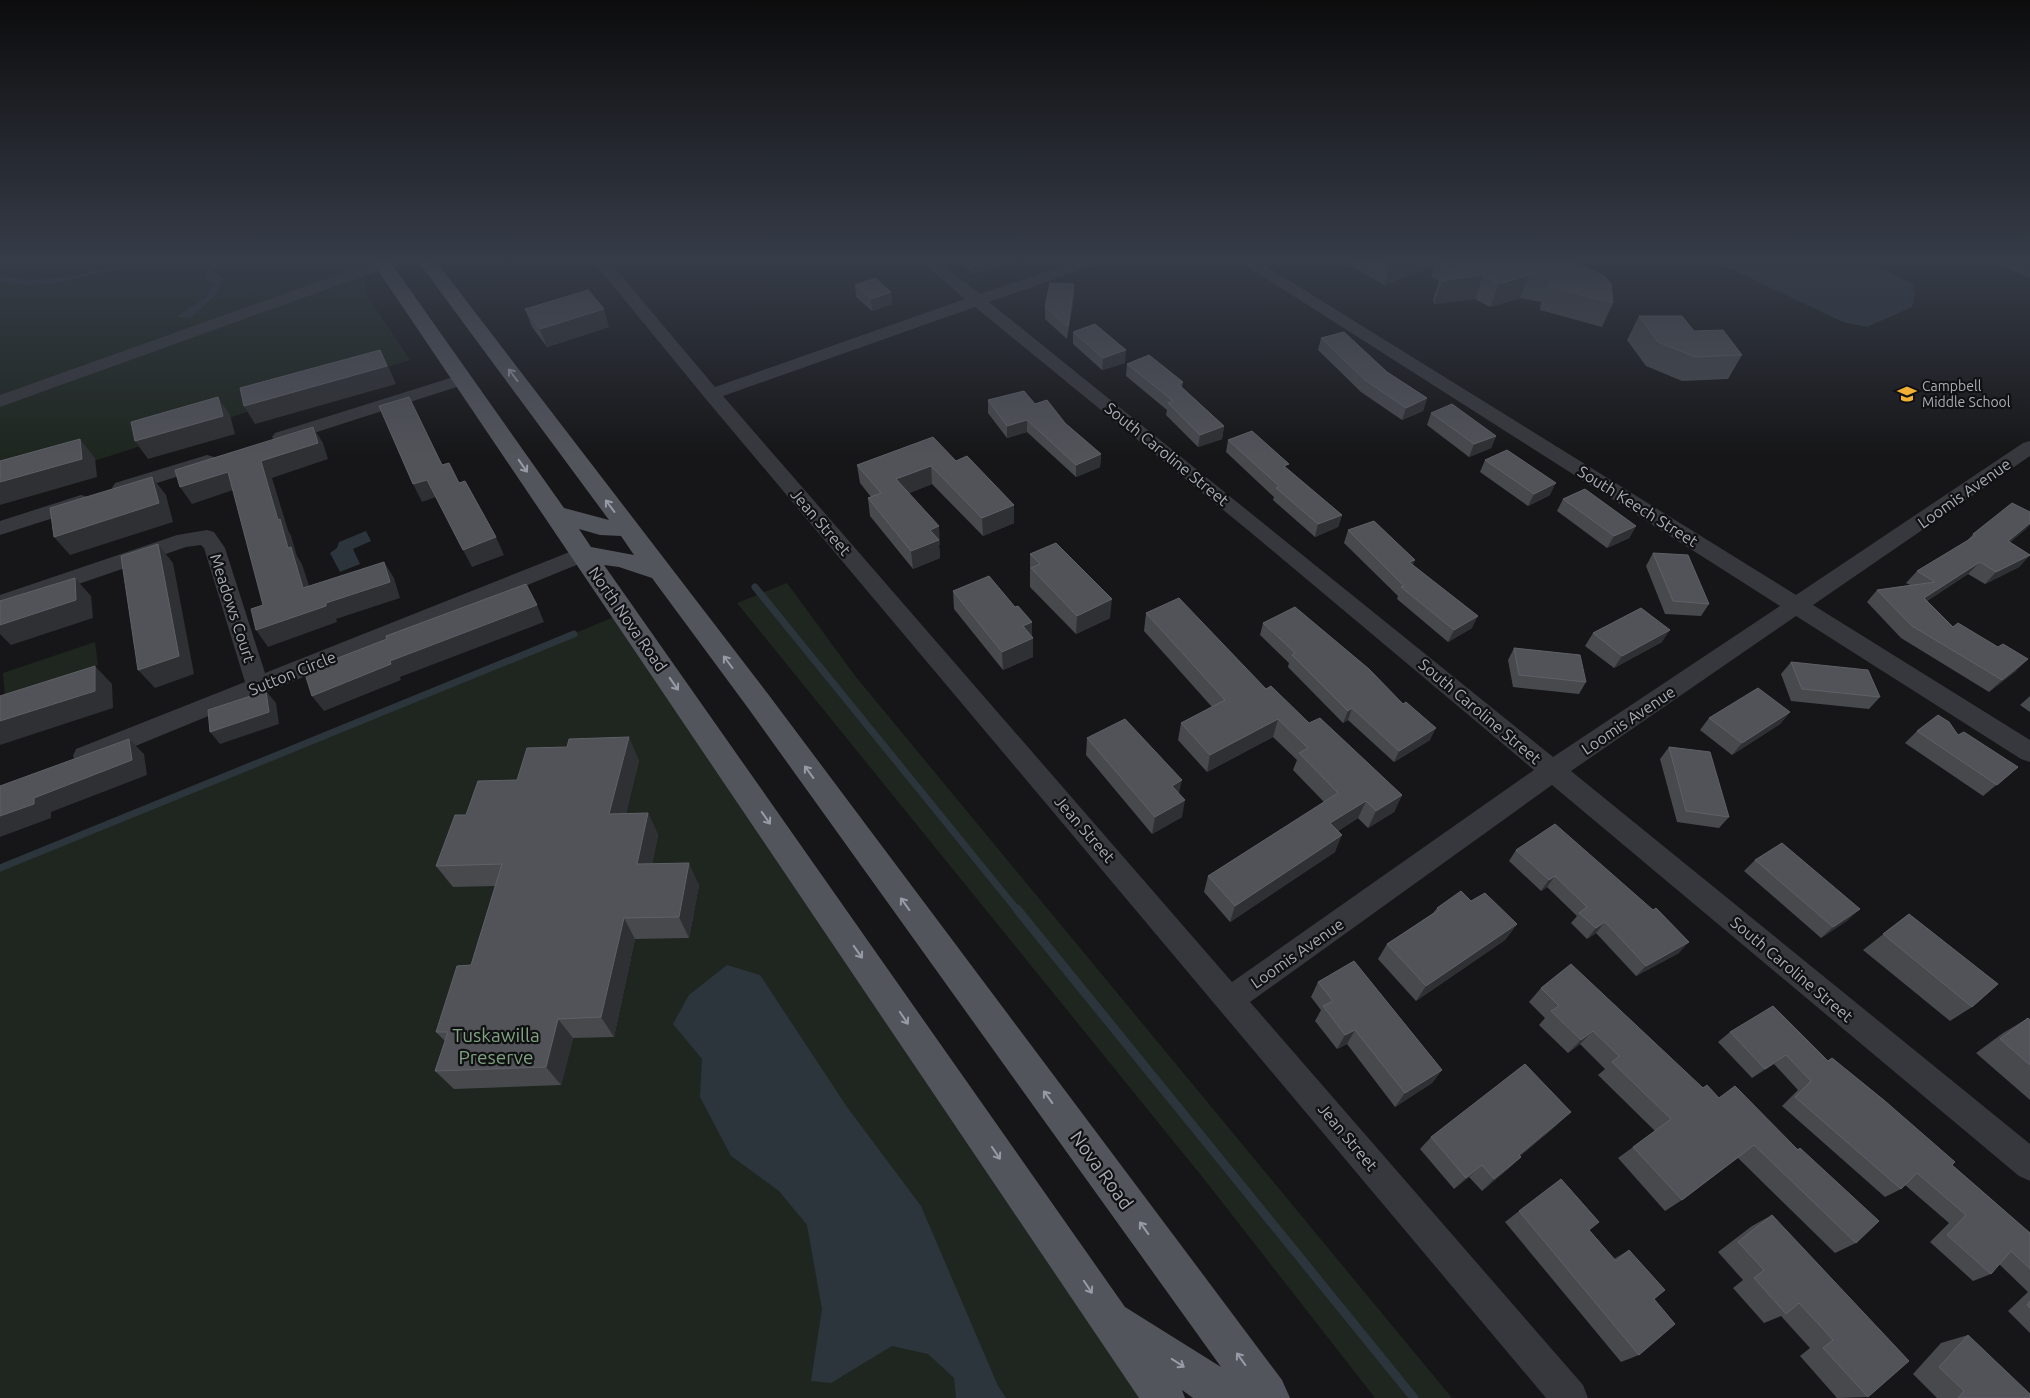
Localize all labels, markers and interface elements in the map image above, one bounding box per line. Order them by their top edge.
one-way arrow [508,368,518,382]
place label: Campbell Middle School [1922,378,2011,410]
school or university icon: Campbell Middle School [1896,383,1918,405]
street label: South Caroline Street [1102,399,1233,510]
street label: Loomis Avenue [1914,454,2014,532]
one-way arrow [518,459,528,473]
street label: South Keech Street [1575,462,1702,551]
street label: Jean Street [787,485,855,560]
one-way arrow [605,500,616,513]
street label: Meadows Court [207,551,259,665]
street label: North Nova Road [585,563,671,675]
street label: Sutton Circle [246,647,338,699]
street label: South Caroline Street [1415,655,1545,768]
one-way arrow [723,656,734,669]
one-way arrow [669,677,679,691]
street label: Loomis Avenue [1578,682,1678,758]
one-way arrow [804,766,815,779]
street label: Jean Street [1051,792,1119,867]
one-way arrow [761,811,771,825]
one-way arrow [900,897,910,911]
street label: South Caroline Street [1727,913,1857,1026]
street label: Loomis Avenue [1247,914,1347,992]
one-way arrow [853,945,863,959]
one-way arrow [899,1011,909,1025]
park label: Tuskawilla Preserve [452,1024,540,1068]
one-way arrow [1043,1090,1053,1104]
street label: Jean Street [1315,1100,1382,1175]
street label: Nova Road [1066,1126,1138,1214]
one-way arrow [991,1146,1001,1160]
one-way arrow [1139,1221,1149,1235]
one-way arrow [1082,1280,1093,1294]
one-way arrow [1235,1353,1246,1366]
one-way arrow [1171,1358,1185,1369]

